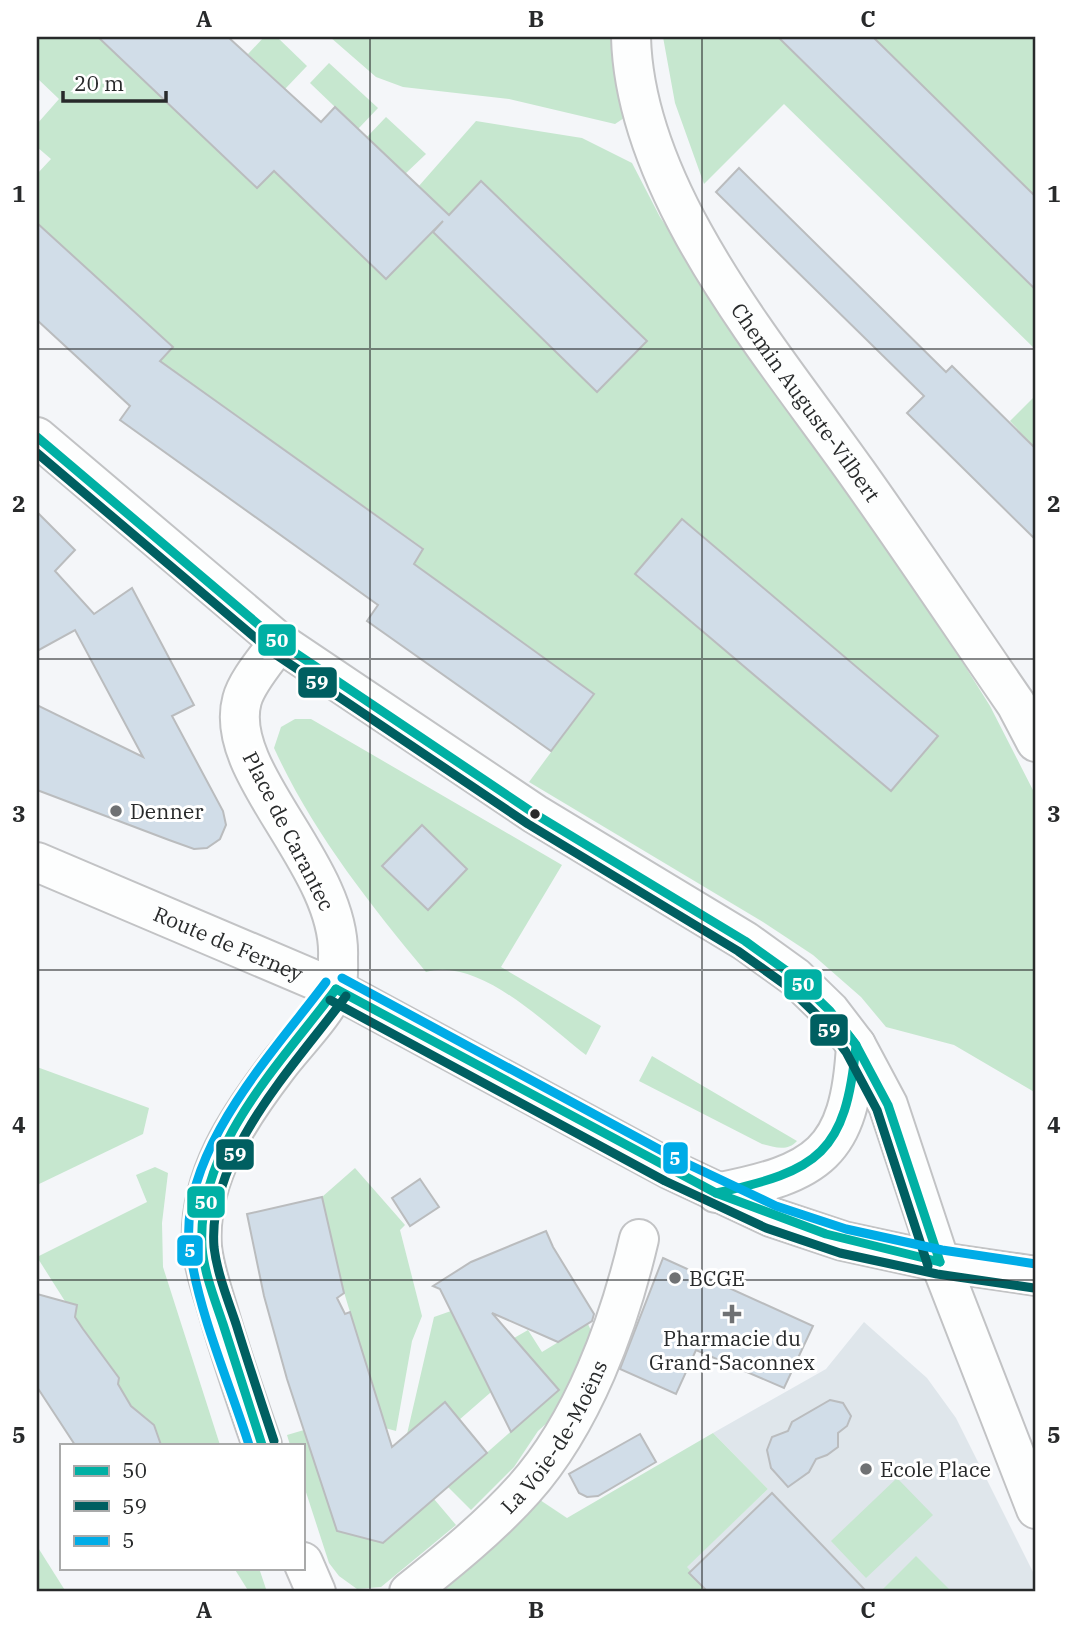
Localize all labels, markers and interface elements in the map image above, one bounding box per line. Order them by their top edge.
text: A [196,3,212,33]
text: B [528,3,544,33]
text: C [860,3,876,33]
scale bar [63,60,166,104]
text: 20 m [74,69,124,97]
text: 1 [12,178,26,208]
text: 1 [1047,178,1061,208]
street label: Chemin Auguste-Vilbert [725,297,887,507]
text: 2 [12,488,26,518]
text: 2 [1047,488,1061,518]
line badge: 50 [257,623,297,657]
text: 50 [266,628,288,652]
line badge: 59 [297,666,338,699]
text: 59 [306,670,328,694]
street label: Place de Carantec [237,747,341,915]
place label: Denner [130,797,204,825]
text: 3 [12,798,26,828]
text: 3 [1047,798,1061,828]
marker: Denner [108,803,124,819]
unlabelled marker [528,807,542,821]
street label: Route de Ferney [149,899,308,988]
line badge: 50 [783,968,823,1001]
text: 50 [792,972,814,996]
line badge: 59 [809,1013,849,1047]
text: 59 [818,1018,840,1042]
text: 4 [12,1109,26,1139]
text: 4 [1047,1109,1061,1139]
line badge: 59 [215,1138,255,1171]
line badge: 5 [662,1141,689,1175]
text: 59 [224,1142,246,1166]
text: 5 [669,1146,681,1170]
line badge: 50 [186,1185,226,1219]
text: 50 [195,1190,217,1214]
line badge: 5 [176,1234,204,1267]
text: 5 [184,1238,196,1262]
place label: BCGE [689,1264,745,1292]
marker: BCGE [667,1270,683,1286]
marker: Pharmacie du Grand-Saconnex [724,1306,740,1322]
place label: Pharmacie du Grand-Saconnex [649,1324,815,1376]
street label: La Voie-de-Moëns [494,1356,613,1520]
text: 5 [12,1419,26,1449]
text: 5 [1047,1419,1061,1449]
legend [60,1444,304,1570]
place label: Ecole Place [880,1455,991,1483]
text: 50 [122,1456,147,1484]
marker: Ecole Place [858,1461,874,1477]
text: 59 [122,1492,147,1520]
text: 5 [122,1526,135,1554]
text: A [196,1594,212,1624]
text: B [528,1594,544,1624]
text: C [860,1594,876,1624]

